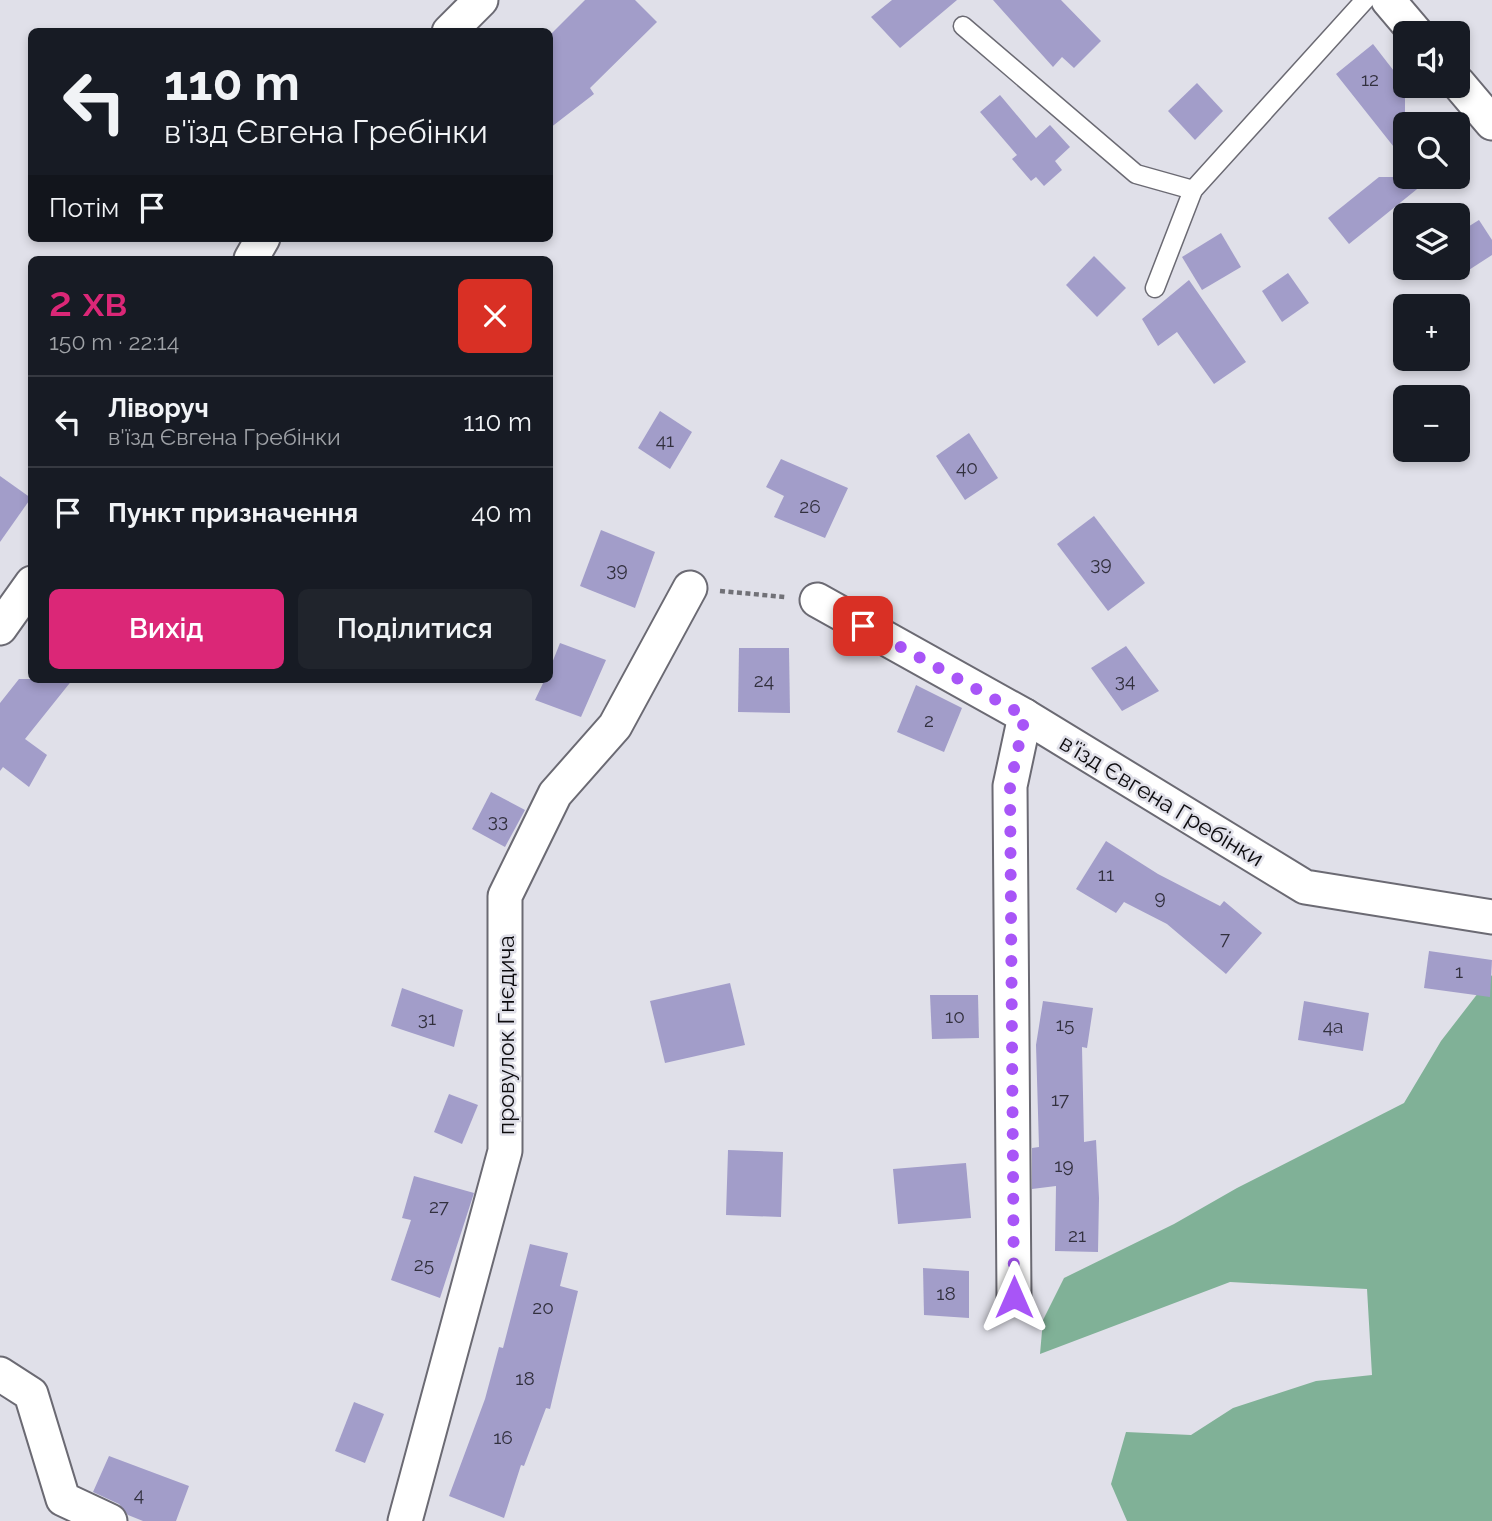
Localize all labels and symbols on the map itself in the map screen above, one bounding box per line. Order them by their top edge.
house number: 12 [1361,68,1379,90]
house number: 41 [656,429,674,451]
house number: 40 [956,456,978,478]
house number: 26 [799,495,821,517]
house number: 39 [1090,552,1112,574]
house number: 39 [606,558,628,580]
pin [833,596,893,656]
house number: 24 [754,669,774,691]
house number: 34 [1115,669,1135,691]
house number: 2 [924,709,934,731]
street label: в'їзд Євгена Гребінки [1055,728,1269,872]
house number: 33 [488,809,508,831]
house number: 11 [1098,863,1114,885]
house number: 9 [1154,886,1166,908]
house number: 7 [1220,927,1230,949]
street label: провулок Гнєдича [492,935,519,1135]
house number: 1 [1455,960,1463,982]
house number: 10 [945,1005,965,1027]
house number: 31 [418,1007,436,1029]
house number: 15 [1056,1013,1074,1035]
house number: 4а [1323,1015,1343,1037]
house number: 17 [1051,1088,1069,1110]
house number: 19 [1054,1154,1074,1176]
house number: 27 [429,1195,449,1217]
house number: 21 [1068,1224,1086,1246]
house number: 25 [414,1253,434,1275]
position arrow [977,1260,1051,1334]
house number: 18 [936,1282,956,1304]
house number: 20 [532,1296,554,1318]
house number: 18 [515,1367,535,1389]
house number: 16 [493,1426,513,1448]
house number: 4 [134,1483,144,1505]

